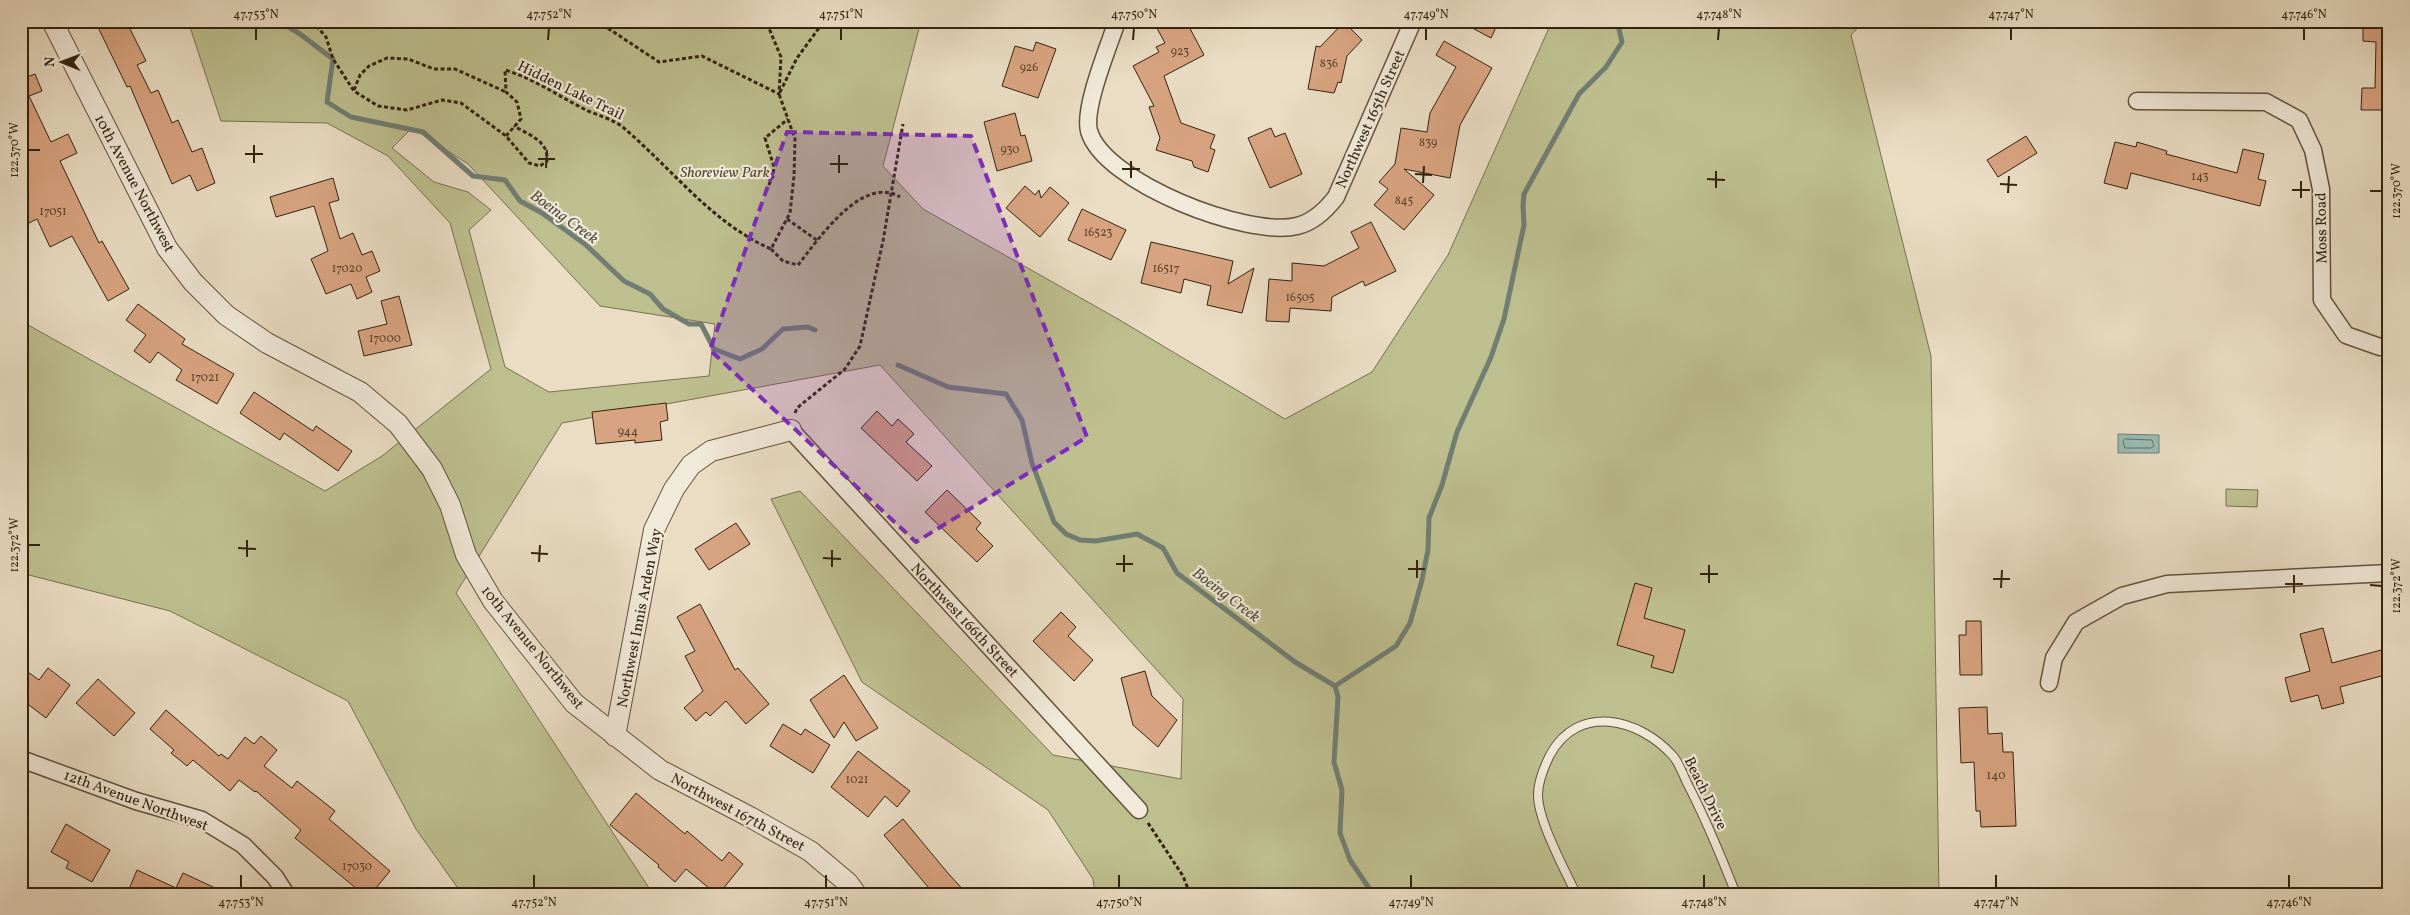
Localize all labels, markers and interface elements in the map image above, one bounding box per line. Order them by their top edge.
text: 47.753°N [233,7,279,23]
text: 47.752°N [526,7,572,23]
text: 47.751°N [819,7,863,23]
text: 47.750°N [1111,7,1157,23]
text: 47.749°N [1403,7,1449,23]
text: 47.748°N [1696,7,1742,23]
text: 47.747°N [1988,7,2034,23]
text: 47.746°N [2281,7,2327,23]
north arrow [38,38,88,88]
house number: 923 [1171,44,1189,60]
street label: Northwest 165th Street [1331,47,1411,192]
street label: Hidden Lake Trail [514,56,627,126]
house number: 836 [1320,56,1338,72]
text: N [41,57,60,67]
house number: 926 [1020,60,1038,76]
street label: 10th Avenue Northwest [88,111,179,256]
text: 122.370°W [7,122,23,178]
house number: 839 [1419,135,1437,151]
house number: 930 [1000,142,1020,158]
park label: Shoreview Park [680,163,770,184]
text: 122.370°W [2389,163,2405,219]
house number: 143 [2191,169,2209,185]
water label: Boeing Creek [525,185,603,250]
street label: Moss Road [2311,192,2334,264]
house number: 845 [1395,193,1413,209]
house number: 17051 [39,204,67,220]
house number: 16523 [1084,225,1112,241]
house number: 17020 [332,261,362,277]
house number: 16517 [1153,261,1180,277]
house number: 16505 [1285,290,1315,306]
house number: 17000 [369,331,401,347]
house number: 17021 [191,370,219,386]
house number: 944 [618,424,638,440]
text: 122.372°W [7,518,23,572]
street label: Northwest Innis Arden Way [613,527,668,710]
street label: Northwest 166th Street [905,559,1023,683]
text: 122.372°W [2389,559,2405,613]
water label: Boeing Creek [1187,563,1265,629]
street label: 10th Avenue Northwest [475,582,588,714]
street label: Beach Drive [1678,754,1731,834]
street label: 12th Avenue Northwest [60,765,211,837]
house number: 140 [1987,768,2005,784]
street label: Northwest 167th Street [666,769,808,858]
house number: 1021 [846,772,868,788]
house number: 17030 [342,859,372,875]
text: 47.753°N [218,895,264,911]
text: 47.752°N [511,895,557,911]
text: 47.751°N [804,895,848,911]
text: 47.750°N [1096,895,1142,911]
text: 47.749°N [1388,895,1434,911]
text: 47.748°N [1681,895,1727,911]
text: 47.747°N [1973,895,2019,911]
text: 47.746°N [2266,895,2312,911]

